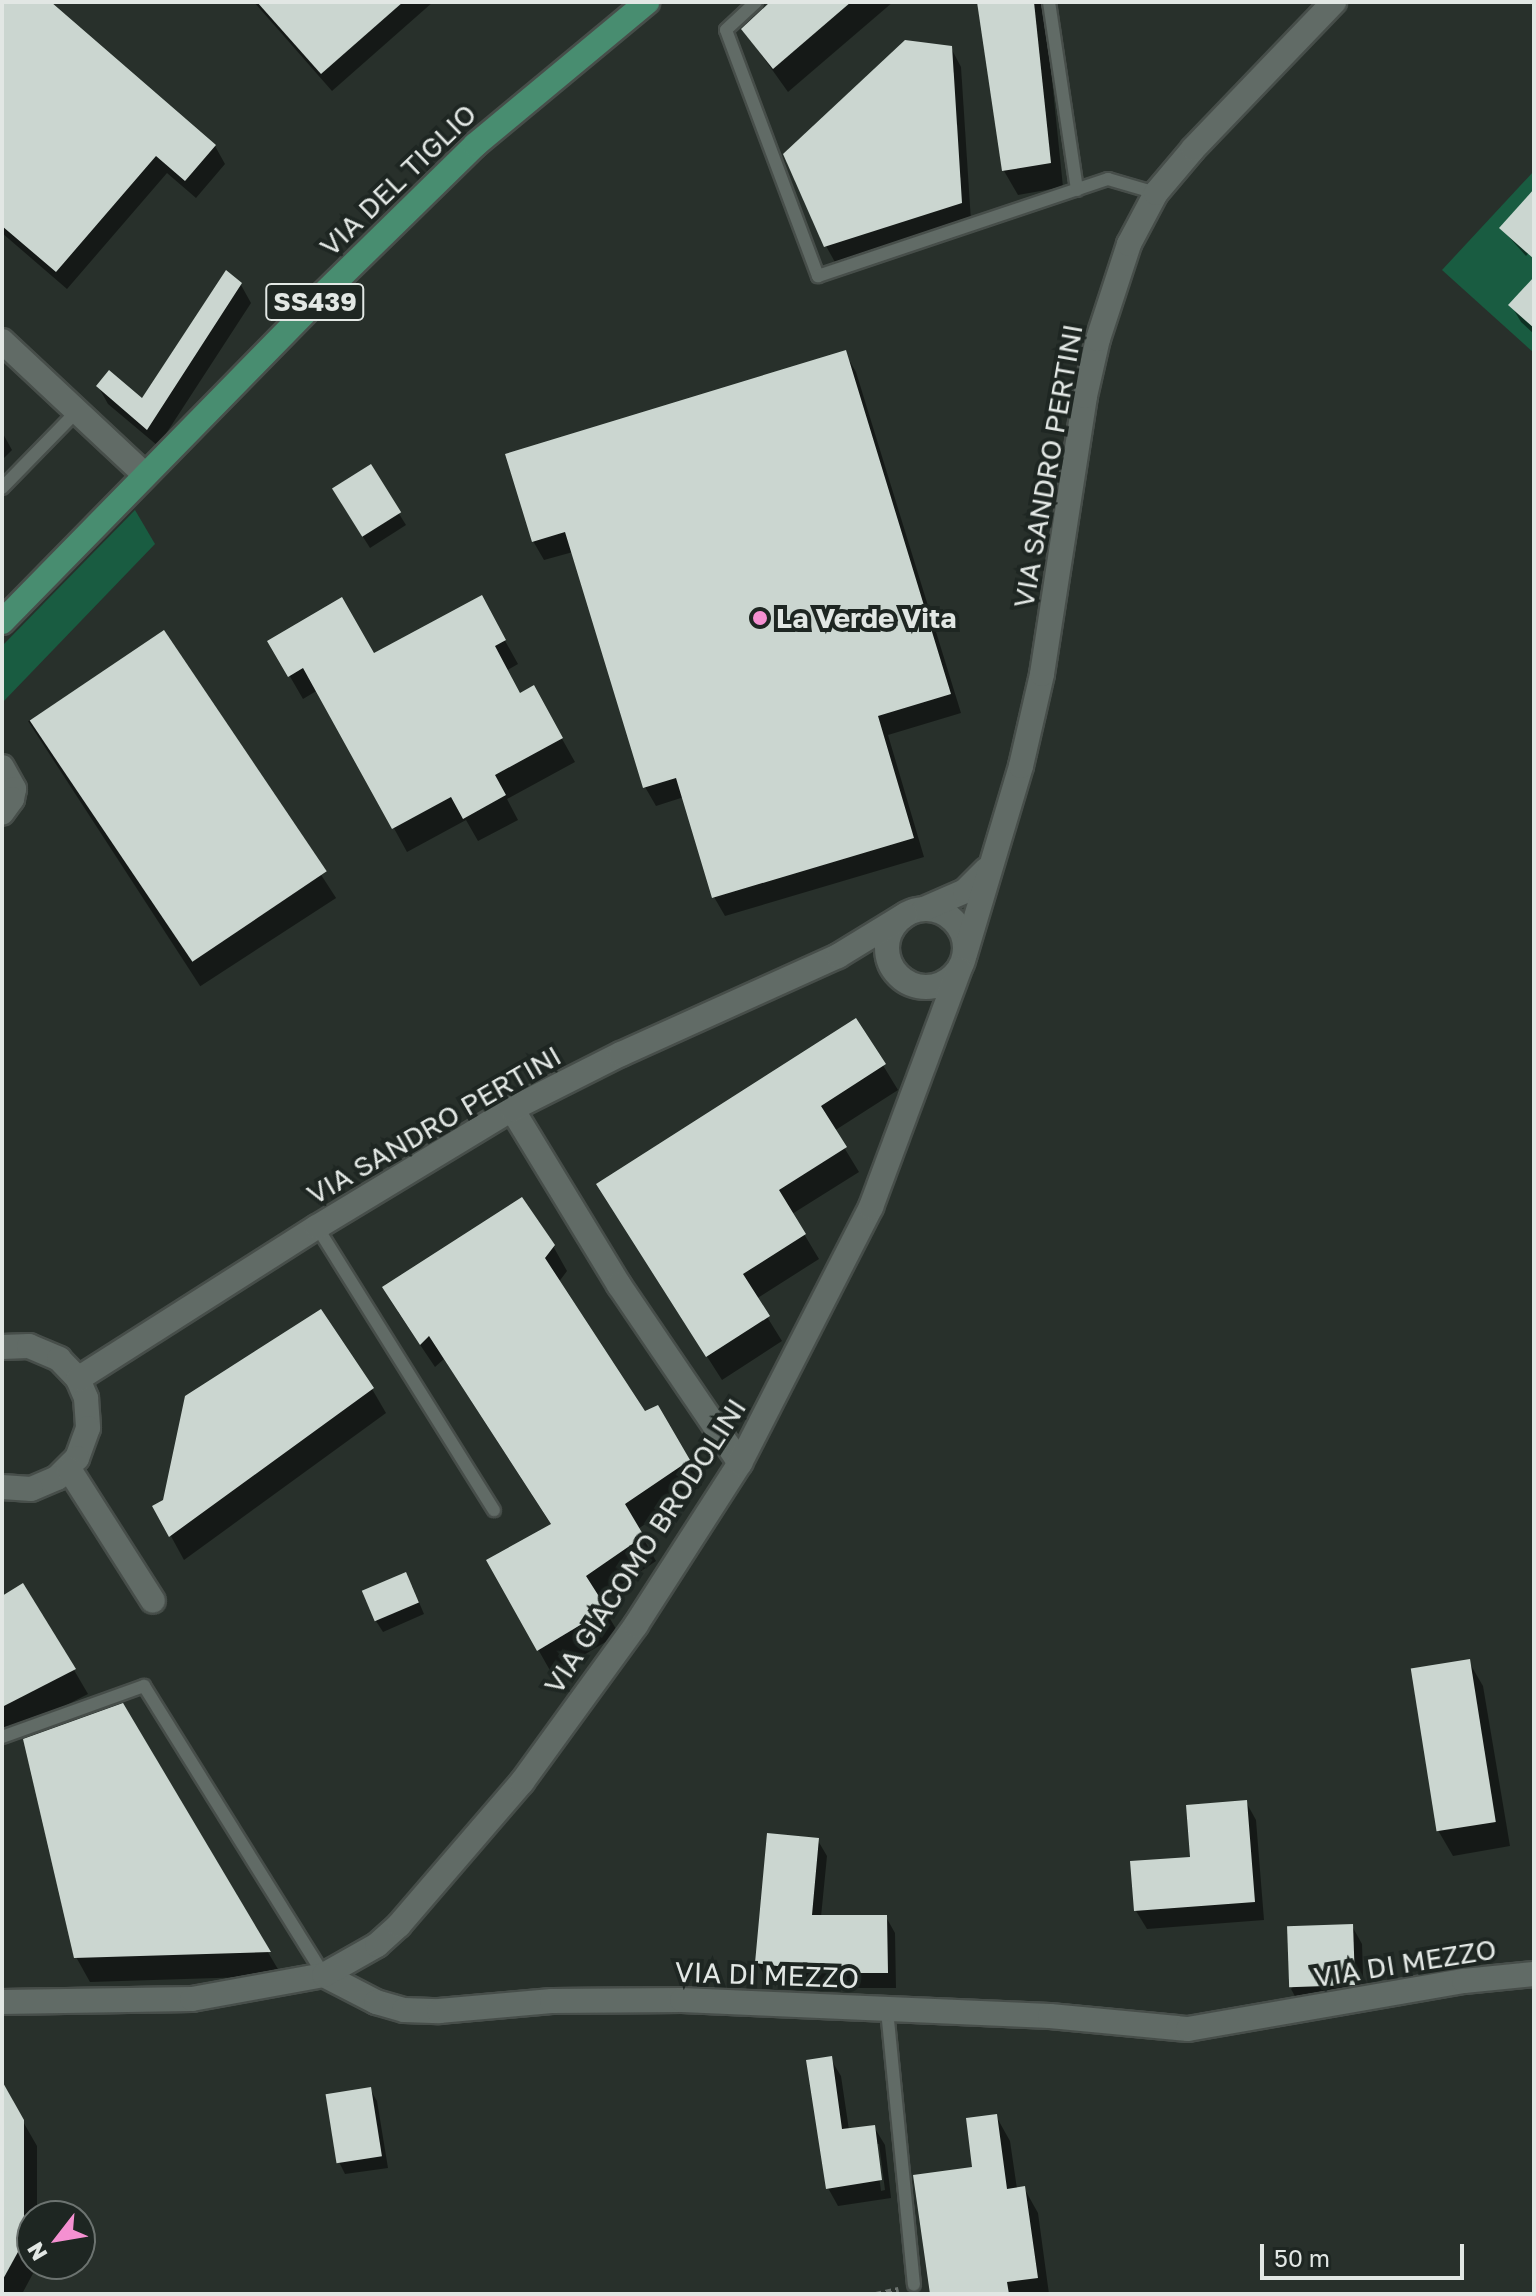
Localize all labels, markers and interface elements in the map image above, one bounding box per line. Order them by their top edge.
street label: VIA DEL TIGLIO [313,97,483,263]
road number: SS439 [265,280,365,324]
street label: VIA SANDRO PERTINI [1006,321,1090,611]
place label: La Verde Vita [776,601,956,635]
marker: La Verde Vita [751,609,769,627]
street label: VIA SANDRO PERTINI [301,1039,567,1211]
street label: VIA GIACOMO BRODOLINI [537,1392,753,1700]
street label: VIA DI MEZZO [1311,1932,1499,1994]
street label: VIA DI MEZZO [674,1955,860,1995]
north arrow [16,2200,96,2280]
scale bar [1264,2228,1468,2278]
text: N [21,2237,53,2266]
text: 50 m [1274,2243,1330,2272]

